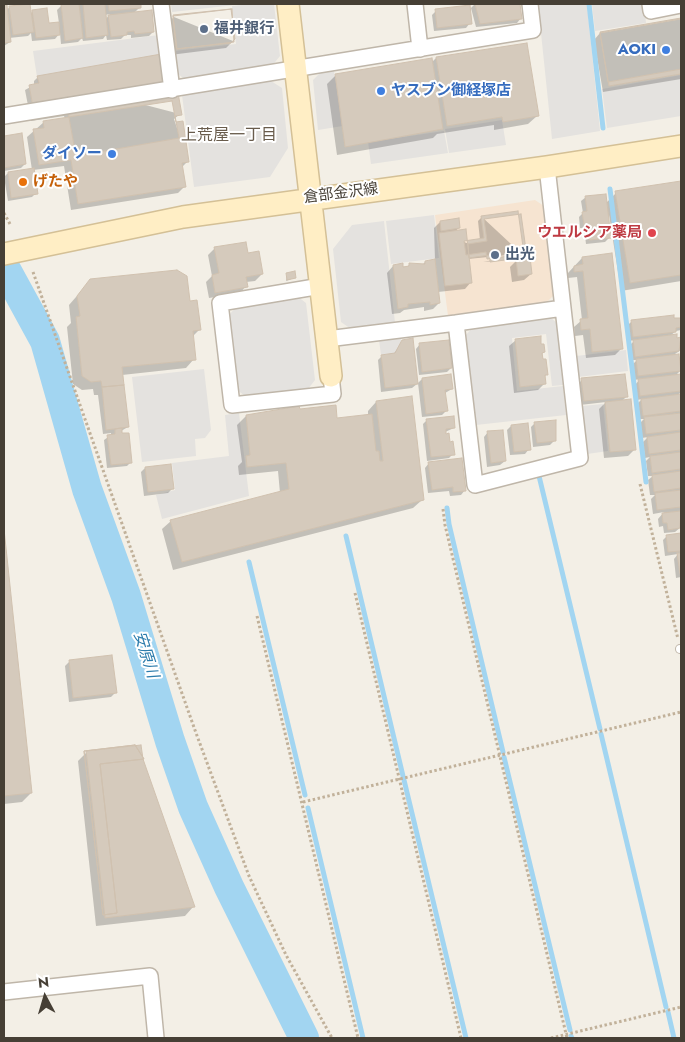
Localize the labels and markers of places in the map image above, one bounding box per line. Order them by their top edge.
place label: 福井銀行 [214,20,274,38]
marker: 福井銀行 [198,23,210,35]
place label: AOKI [618,41,656,59]
marker: AOKI [660,44,672,56]
place label: ヤスブン御経塚店 [391,82,511,100]
marker: ヤスブン御経塚店 [375,85,387,97]
place label: ダイソー [42,145,102,163]
marker: ダイソー [106,148,118,160]
place label: げたや [33,173,78,191]
marker: げたや [17,176,29,188]
place label: ウエルシア薬局 [537,224,642,242]
marker: ウエルシア薬局 [646,227,658,239]
place label: 出光 [505,246,535,264]
marker: 出光 [489,249,501,261]

